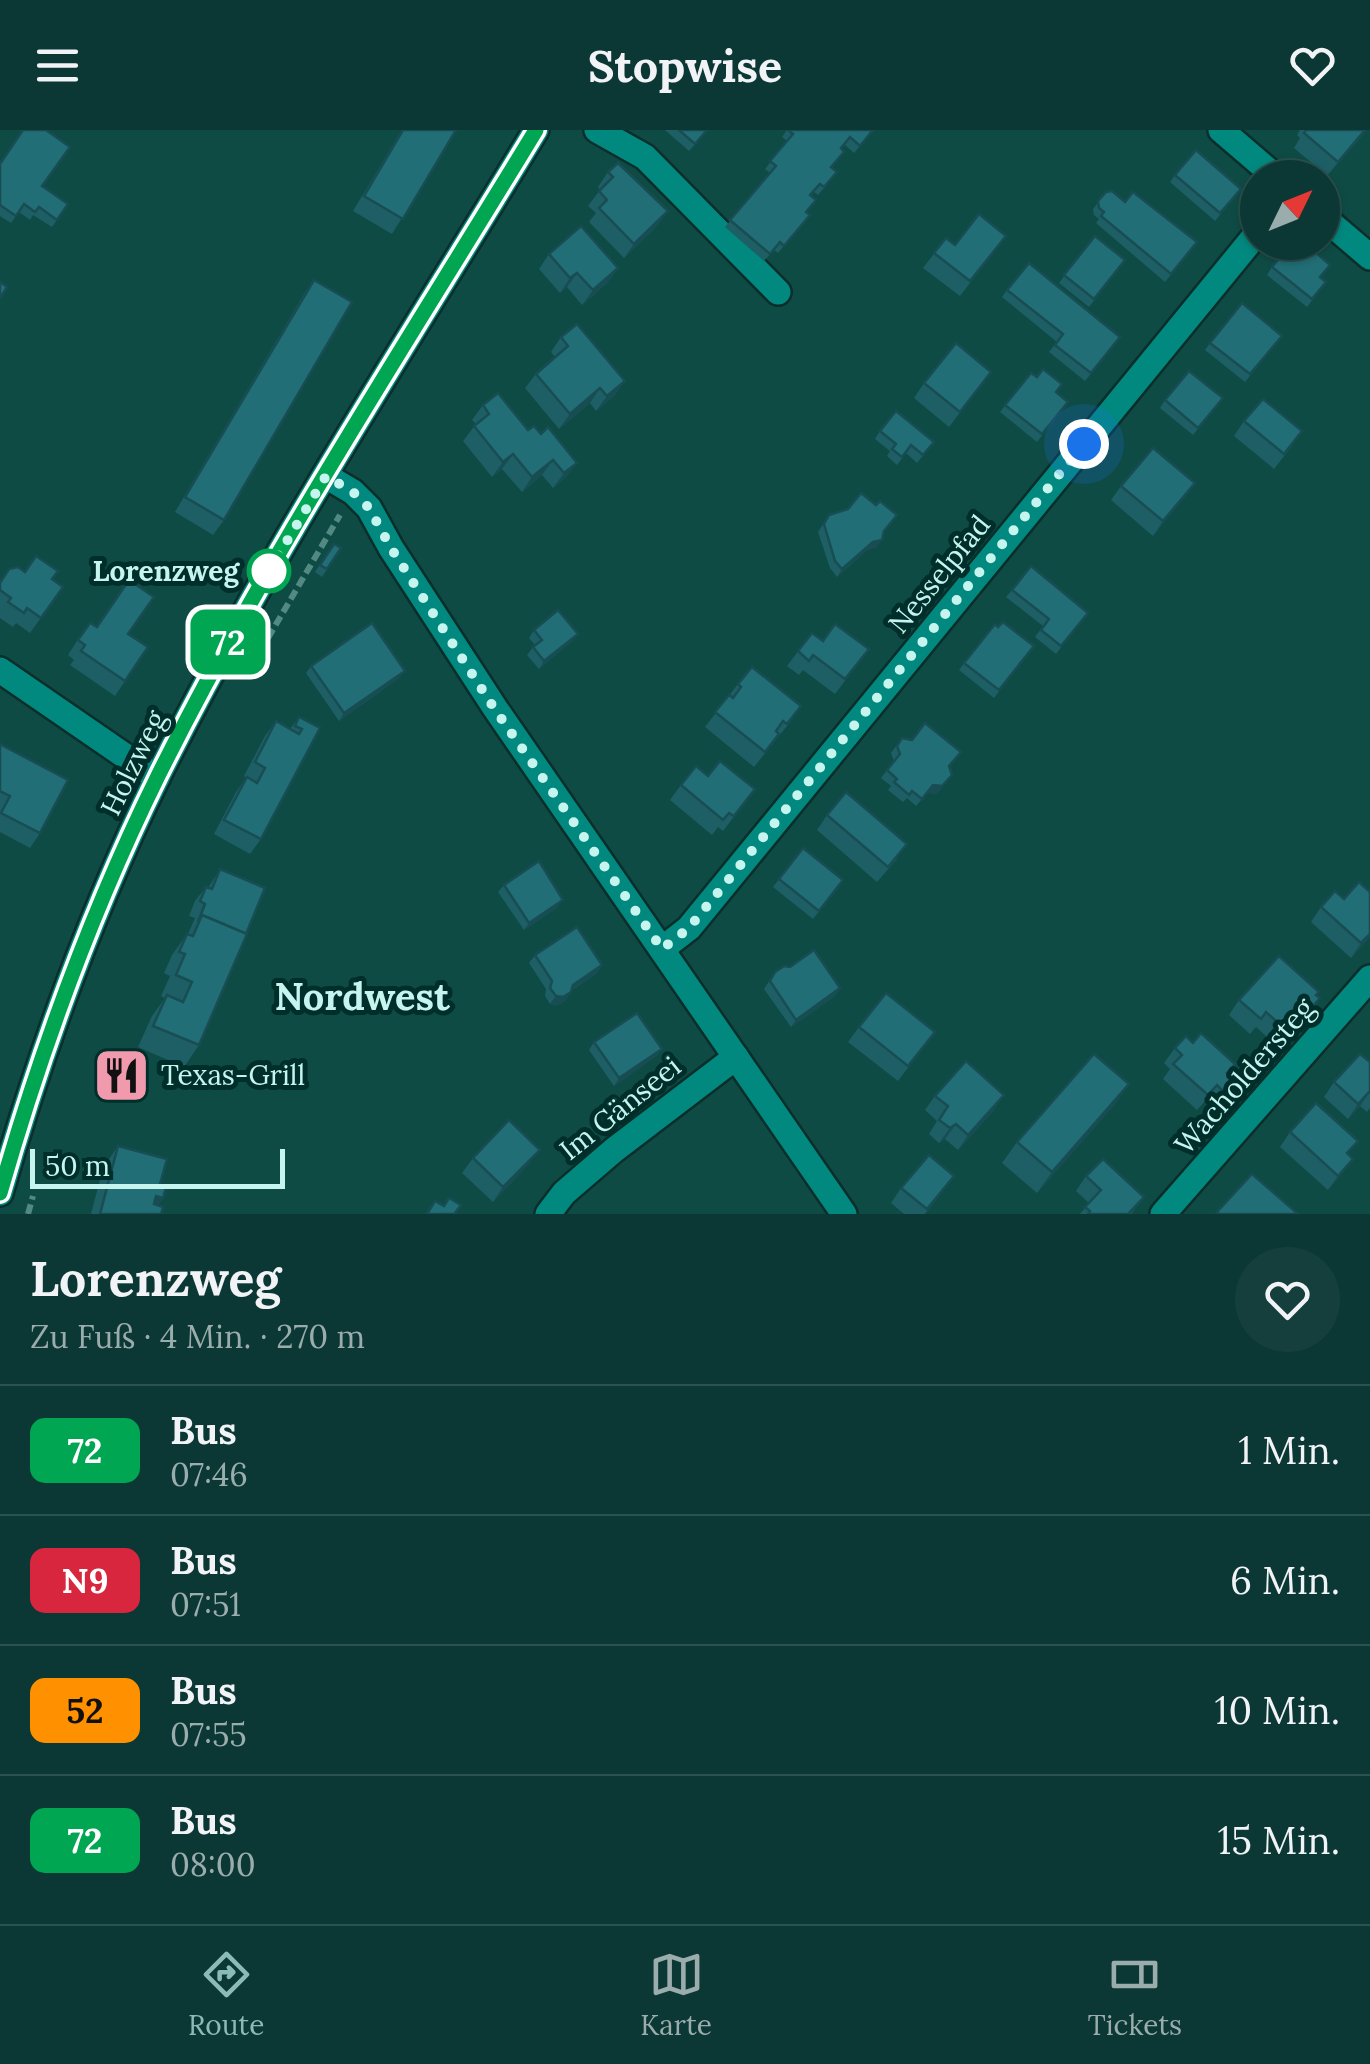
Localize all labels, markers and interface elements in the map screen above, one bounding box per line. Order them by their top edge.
text: Stopwise [588,37,782,94]
icon: menu [30,38,85,93]
icon: heart [1285,38,1340,93]
north arrow [1240,160,1340,260]
map controls [1240,160,1340,260]
your location [1059,419,1109,469]
street label: Nesselpfad [880,507,998,641]
marker: Lorenzweg [248,550,290,592]
place label: Lorenzweg [93,553,240,589]
line badge: 72 [183,610,273,674]
text: 72 [210,620,246,665]
street label: Holzweg [92,704,174,821]
district label: Nordwest [274,972,451,1020]
street label: Wacholdersteg [1166,990,1322,1162]
restaurant icon: Texas-Grill [92,1045,152,1105]
street label: Im Gänseei [552,1048,688,1168]
place label: Texas-Grill [161,1057,305,1093]
scale bar [30,1144,285,1188]
text: 50 m [45,1148,110,1184]
button: heart [1235,1247,1340,1352]
text: Lorenzweg [30,1248,281,1309]
text: Zu Fuß · 4 Min. · 270 m [30,1316,365,1357]
text: Bus [170,1406,237,1454]
text: 1 Min. [1238,1426,1340,1474]
text: 72 [67,1428,103,1473]
text: 07:46 [170,1454,248,1495]
text: Bus [170,1536,237,1584]
text: 6 Min. [1230,1556,1340,1604]
text: N9 [61,1558,109,1603]
text: 07:51 [170,1584,241,1625]
text: Bus [170,1666,237,1714]
text: 10 Min. [1215,1686,1340,1734]
text: 52 [66,1688,104,1733]
text: 07:55 [170,1714,247,1755]
text: Bus [170,1796,237,1844]
text: 15 Min. [1217,1816,1340,1864]
text: 72 [67,1818,103,1863]
text: 08:00 [170,1844,256,1885]
tab: Route [188,1947,264,2043]
tab: Karte [640,1947,712,2043]
tab: Tickets [1088,1947,1182,2043]

